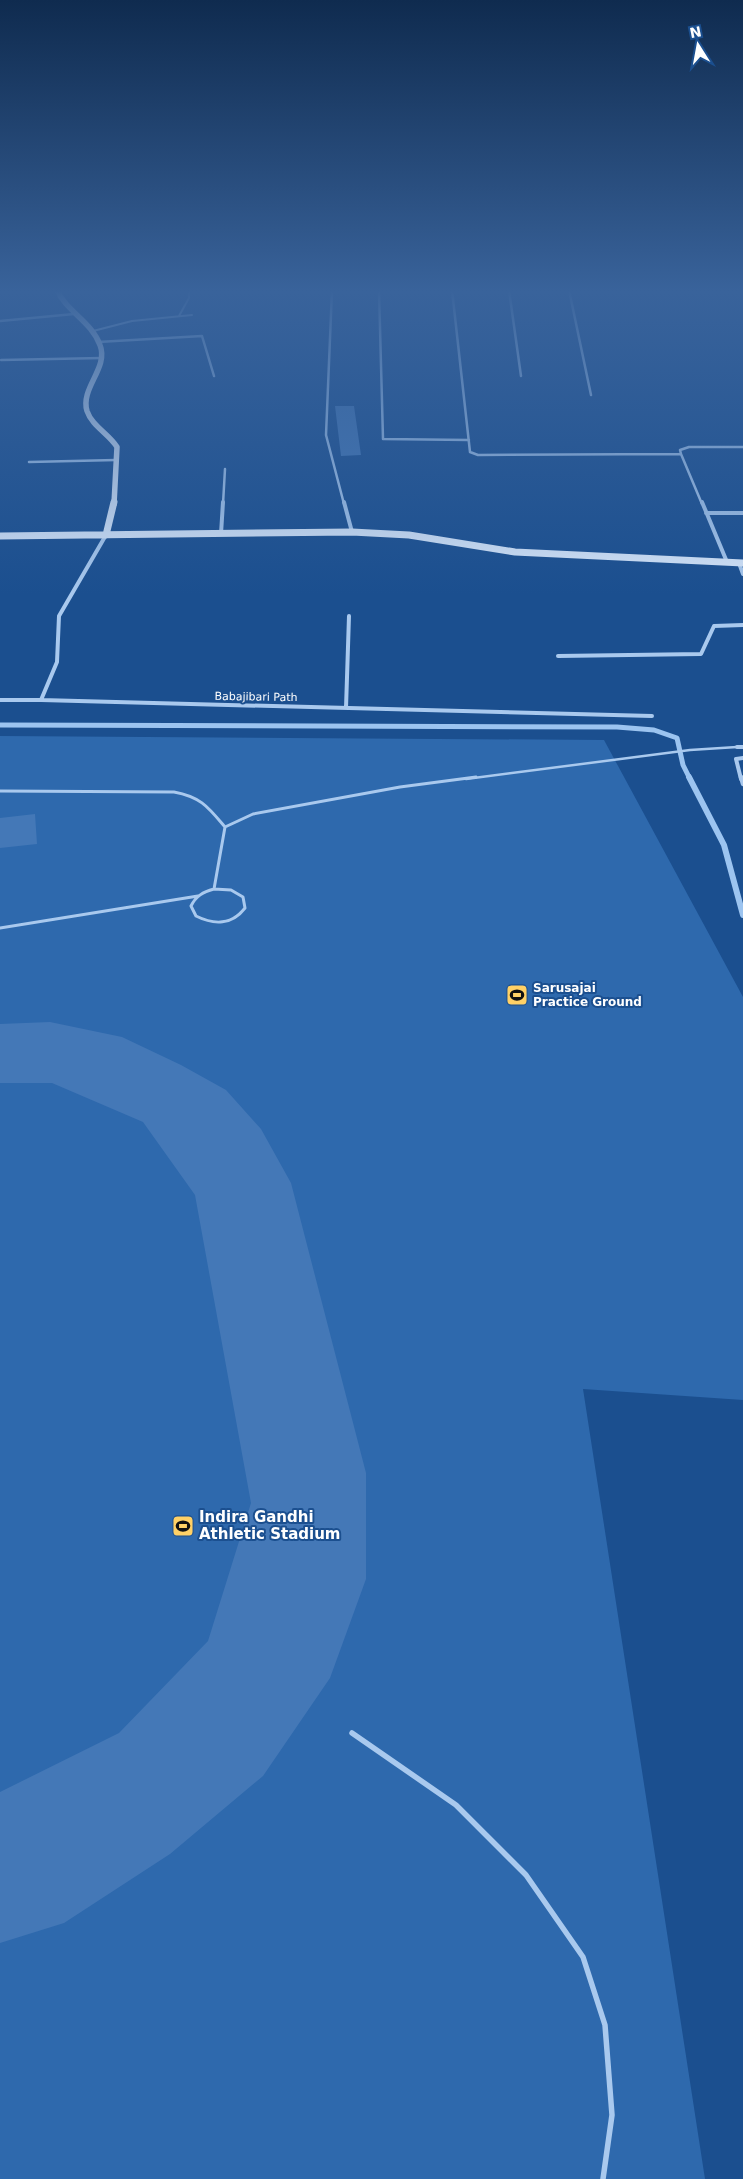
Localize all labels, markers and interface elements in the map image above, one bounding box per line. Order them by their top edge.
north arrow [673,20,723,70]
text: N [688,23,703,41]
street label: Babajibari Path [214,690,298,704]
place label: Sarusajai Practice Ground [533,981,642,1009]
sports icon: Sarusajai Practice Ground [505,983,529,1007]
place label: Indira Gandhi Athletic Stadium [199,1508,340,1543]
sports icon: Indira Gandhi Athletic Stadium [171,1514,195,1538]

